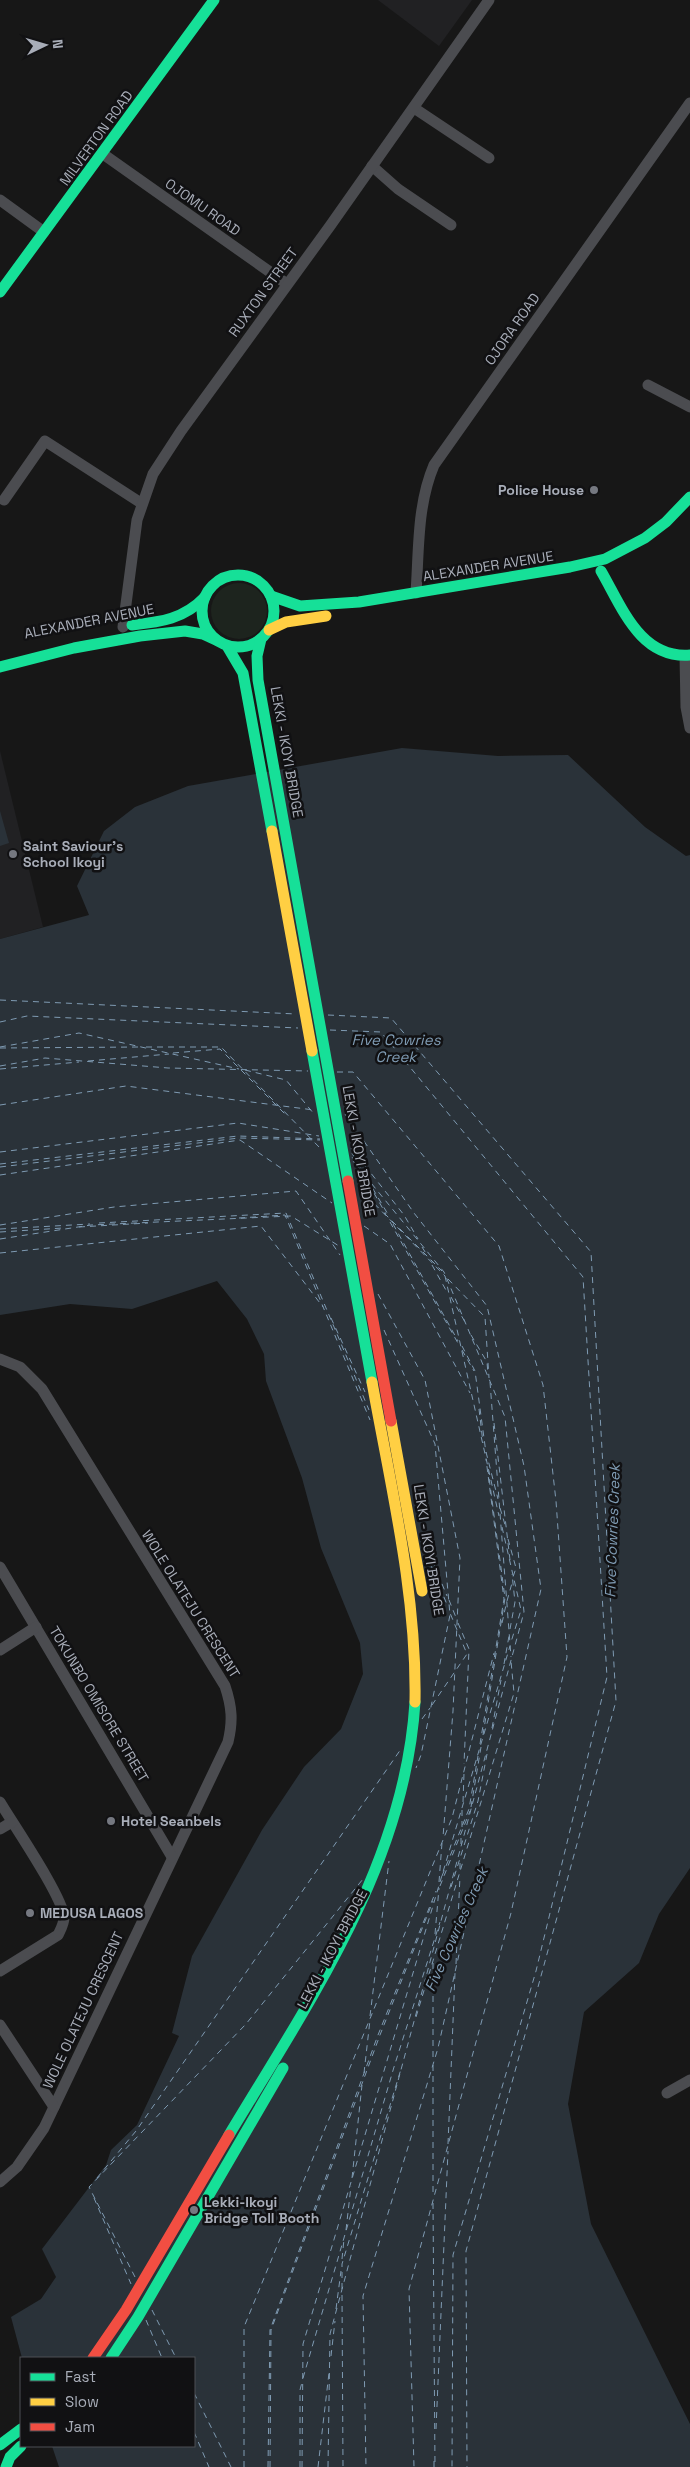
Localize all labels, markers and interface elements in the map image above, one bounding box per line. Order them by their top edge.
north arrow [20,20,70,70]
text: N [49,38,67,49]
street label: MILVERTON ROAD [55,87,137,189]
street label: OJOMU ROAD [162,174,244,240]
street label: RUXTON STREET [224,244,302,340]
street label: OJORA ROAD [481,289,543,369]
place label: Police House [498,481,584,499]
marker: Police House [588,484,600,496]
street label: ALEXANDER AVENUE [421,547,555,585]
street label: ALEXANDER AVENUE [23,600,156,642]
street label: LEKKI - IKOYI BRIDGE [267,685,307,819]
place label: Saint Saviour's School Ikoyi [23,837,123,871]
marker: Saint Saviour's School Ikoyi [7,848,19,860]
water label: Five Cowries Creek [351,1030,442,1066]
street label: LEKKI - IKOYI BRIDGE [339,1084,379,1218]
water label: Five Cowries Creek [600,1462,624,1598]
street label: LEKKI - IKOYI BRIDGE [410,1483,448,1617]
street label: WOLE OLATEJU CRESCENT [138,1527,244,1681]
street label: TOKUNBO OMISORE STREET [45,1623,153,1785]
place label: Hotel Seanbels [121,1812,221,1830]
marker: Hotel Seanbels [105,1815,117,1827]
water label: Five Cowries Creek [420,1862,493,1994]
street label: LEKKI - IKOYI BRIDGE [293,1886,371,2012]
place label: MEDUSA LAGOS [40,1904,144,1922]
marker: MEDUSA LAGOS [24,1907,36,1919]
street label: WOLE OLATEJU CRESCENT [39,1929,127,2091]
place label: Lekki-Ikoyi Bridge Toll Booth [204,2193,319,2227]
marker: Lekki-Ikoyi Bridge Toll Booth [188,2204,200,2216]
legend [20,2357,195,2447]
text: Fast [65,2367,96,2386]
text: Slow [65,2392,99,2411]
text: Jam [65,2417,95,2436]

